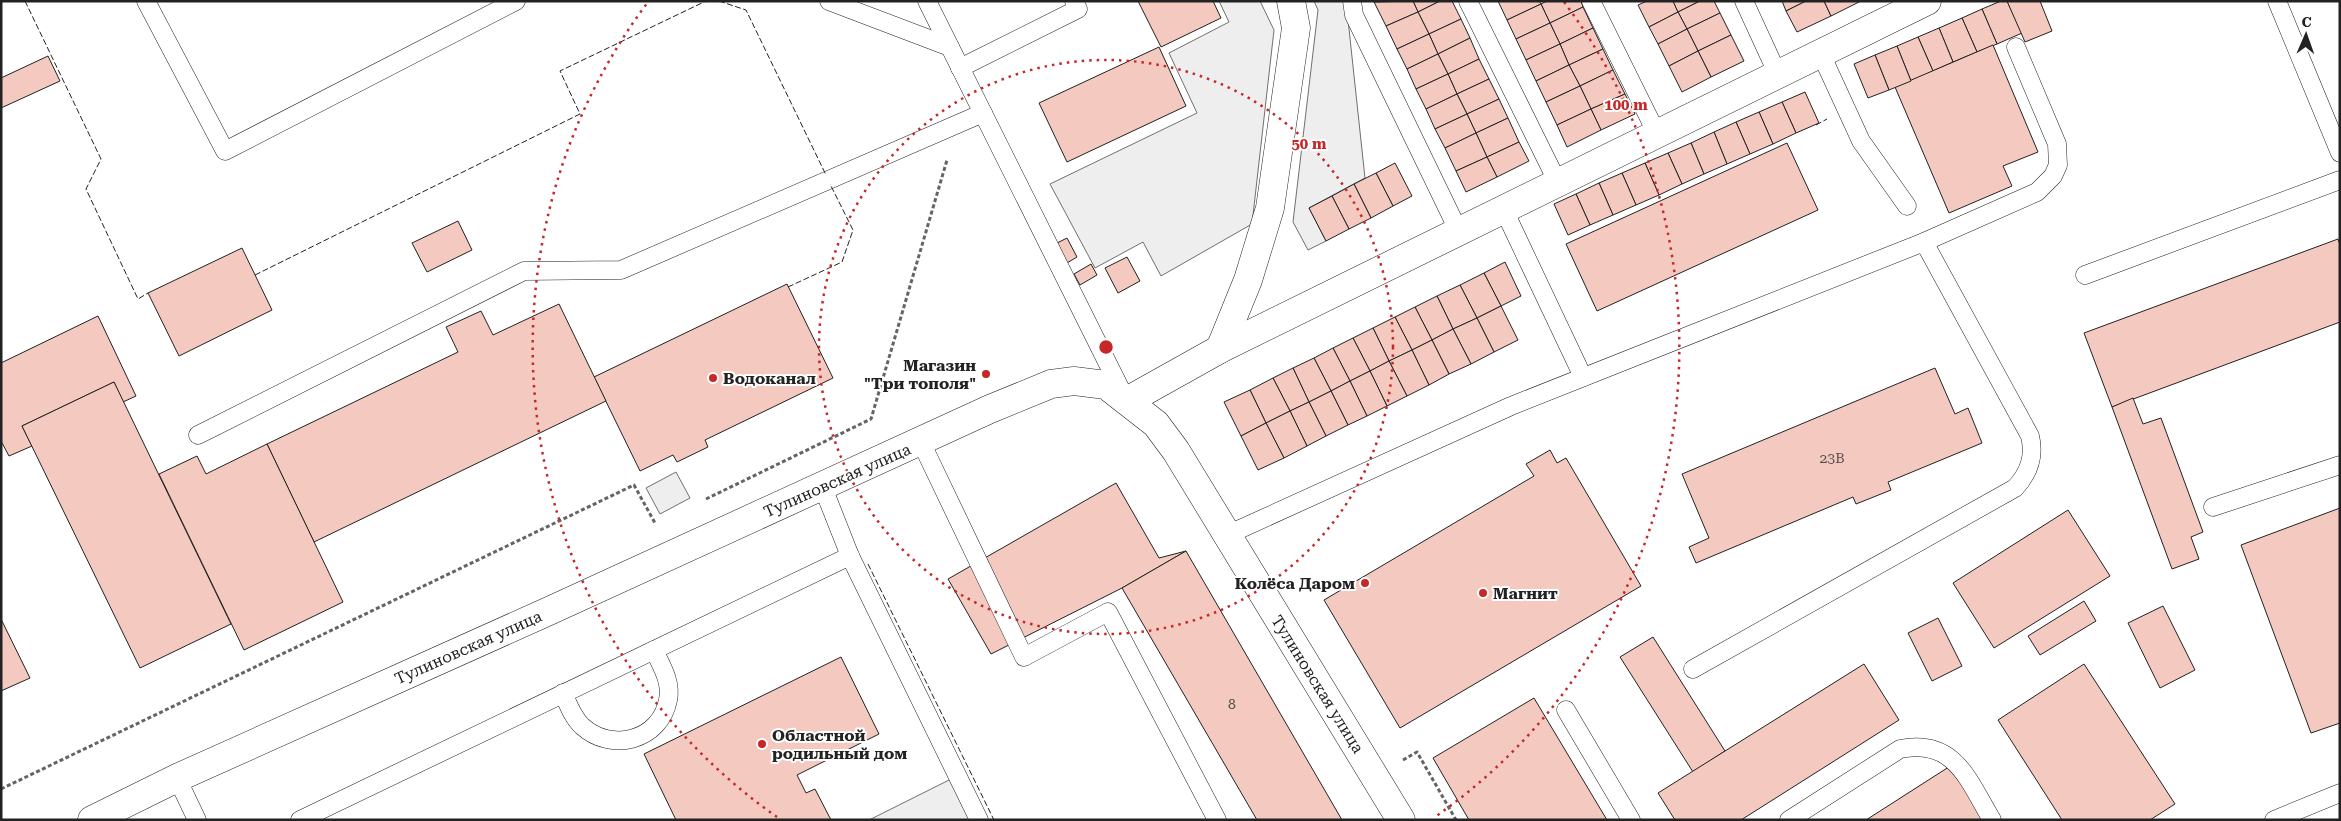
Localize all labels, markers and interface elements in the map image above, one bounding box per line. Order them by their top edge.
north arrow [2281,10,2331,60]
text: С [2301,14,2312,30]
text: 100 m [1604,96,1648,114]
text: 50 m [1291,135,1327,153]
centre of rings [1097,338,1115,356]
place label: Магазин "Три тополя" [864,356,976,393]
marker: Магазин "Три тополя" [980,368,992,380]
place label: Водоканал [723,369,816,388]
marker: Водоканал [707,372,719,384]
street label: Тулиновская улица [761,439,914,521]
house number: 23В [1819,450,1845,466]
place label: Колёса Даром [1235,574,1355,593]
marker: Колёса Даром [1359,577,1371,589]
place label: Магнит [1493,584,1558,603]
marker: Магнит [1477,587,1489,599]
street label: Тулиновская улица [392,606,545,688]
street label: Тулиновская улица [1267,612,1368,757]
house number: 8 [1228,696,1236,712]
place label: Областной родильный дом [772,726,907,763]
marker: Областной родильный дом [756,738,768,750]

